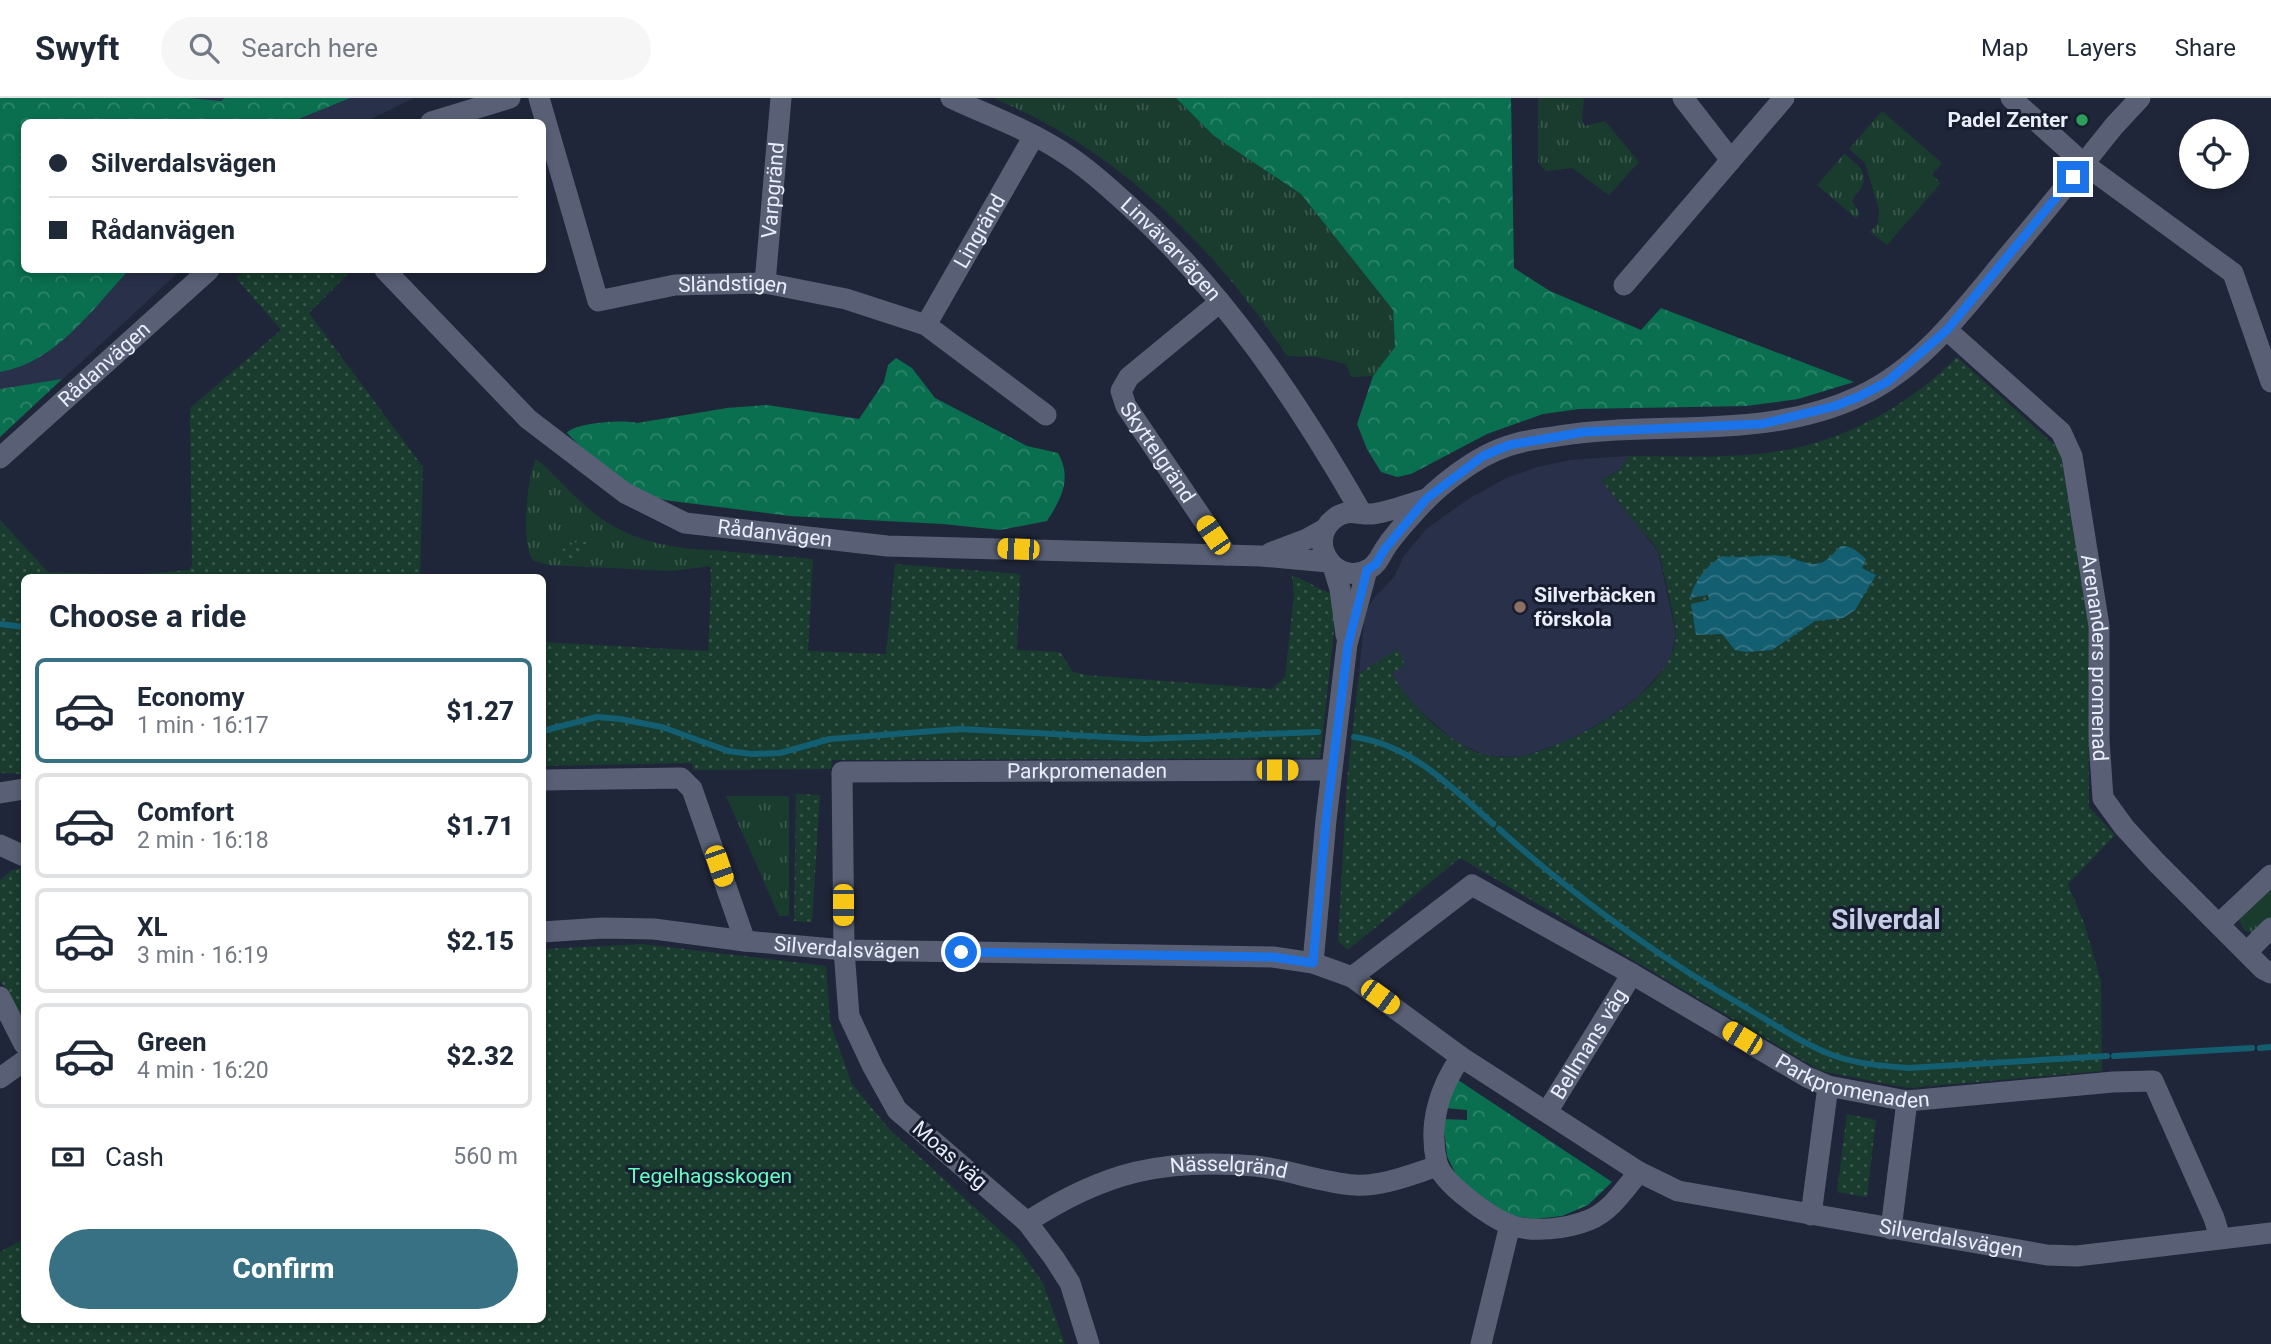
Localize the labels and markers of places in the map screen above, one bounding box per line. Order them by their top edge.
place label: Padel Zenter [1948,108,2068,132]
marker: Padel Zenter [2074,112,2090,128]
place label: Silverbäcken förskola [1534,583,1656,631]
marker: Silverbäcken förskola [1512,599,1528,615]

